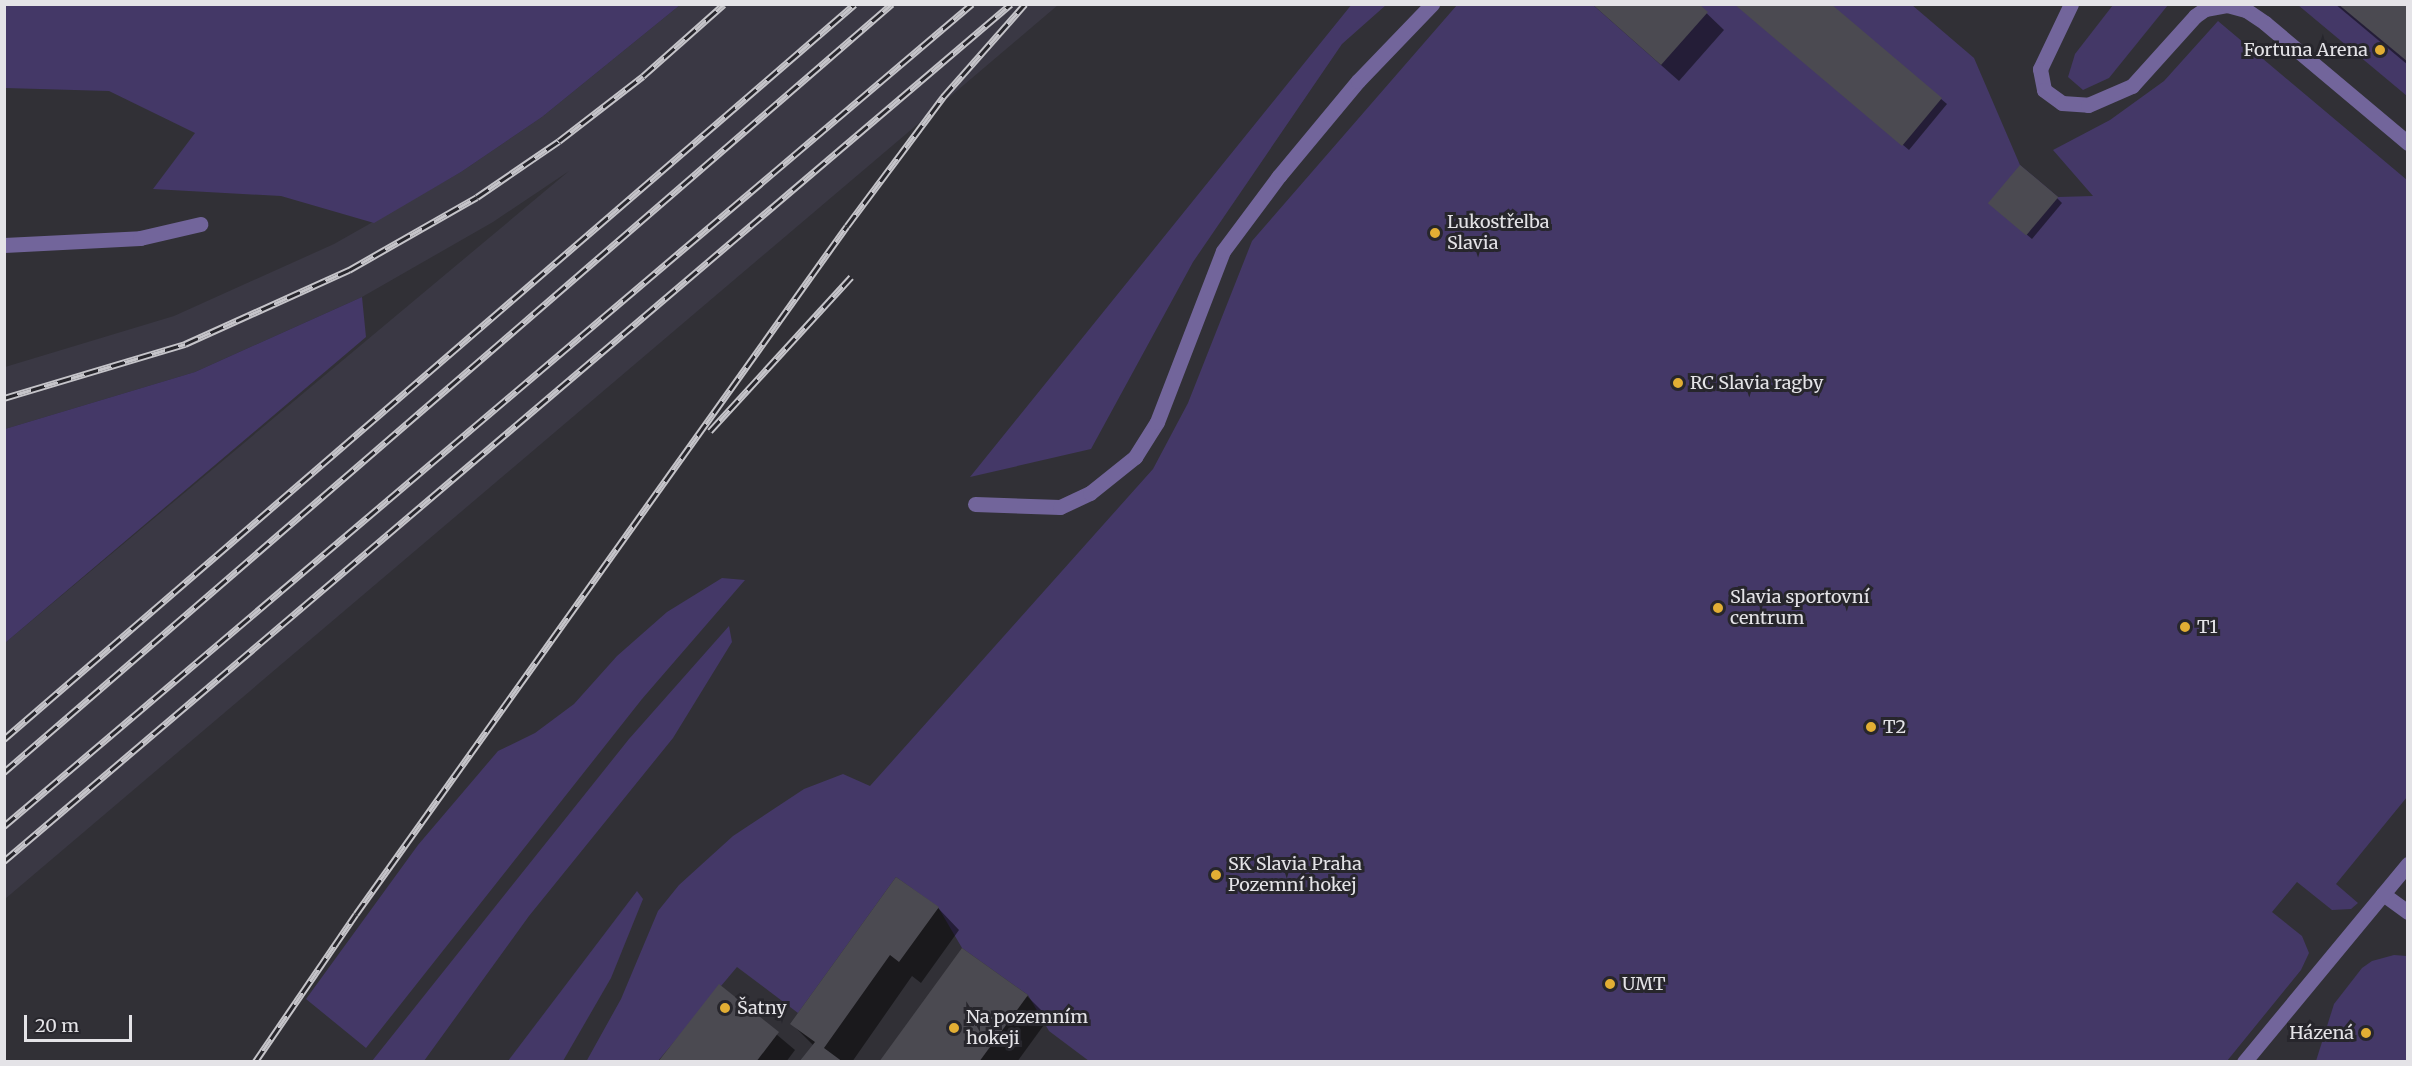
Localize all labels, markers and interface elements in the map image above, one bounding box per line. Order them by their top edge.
place label: Fortuna Arena [2244,39,2368,61]
marker: Fortuna Arena [2373,43,2387,57]
place label: Lukostřelba Slavia [1447,212,1550,254]
marker: Lukostřelba Slavia [1428,226,1442,240]
place label: RC Slavia ragby [1690,372,1823,394]
marker: RC Slavia ragby [1671,376,1685,390]
place label: Slavia sportovní centrum [1730,587,1870,630]
marker: Slavia sportovní centrum [1711,601,1725,615]
place label: T1 [2197,616,2218,638]
marker: T1 [2178,620,2192,634]
place label: T2 [1883,716,1906,738]
marker: T2 [1864,720,1878,734]
place label: SK Slavia Praha Pozemní hokej [1228,854,1362,896]
marker: SK Slavia Praha Pozemní hokej [1209,868,1223,882]
place label: UMT [1622,973,1665,995]
marker: UMT [1603,977,1617,991]
place label: Šatny [737,997,787,1019]
marker: Šatny [718,1001,732,1015]
scale bar [27,1003,135,1041]
place label: Na pozemním hokeji [966,1007,1088,1050]
text: 20 m [35,1014,79,1037]
marker: Na pozemním hokeji [947,1021,961,1035]
place label: Házená [2289,1022,2354,1044]
marker: Házená [2359,1026,2373,1040]

